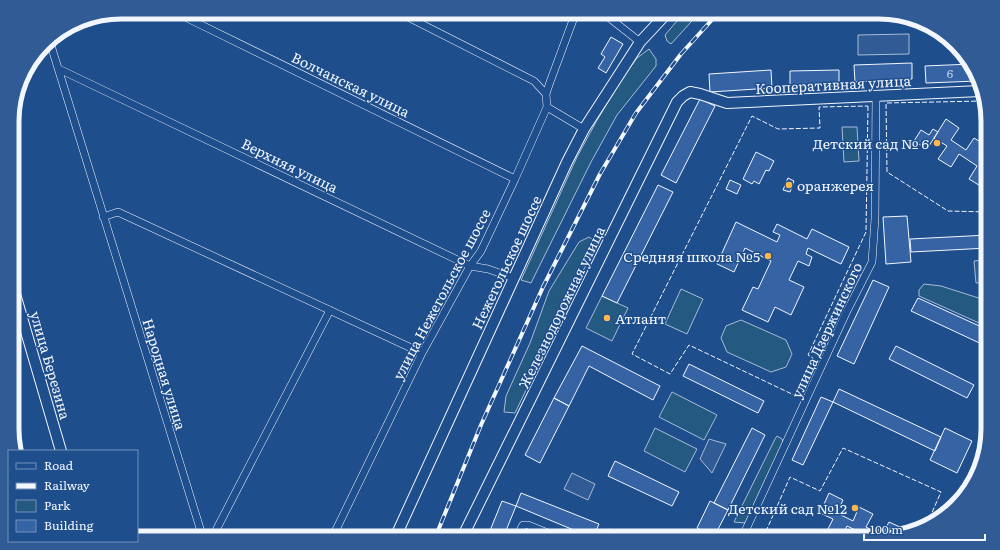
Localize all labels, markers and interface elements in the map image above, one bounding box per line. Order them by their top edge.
street label: Волчанская улица [289,47,414,121]
house number: 6 [947,64,954,82]
street label: Кооперативная улица [755,70,912,98]
street label: Верхняя улица [238,133,342,197]
place label: Детский сад № 6 [813,133,929,153]
marker: Детский сад № 6 [932,138,942,148]
place label: оранжерея [797,175,874,195]
marker: оранжерея [784,180,794,190]
street label: Нежегольское шоссе [466,192,546,332]
street label: улица Нежегольское шоссе [387,205,495,383]
street label: Железнодорожная улица [513,222,609,392]
place label: Средняя школа №5 [623,246,760,266]
marker: Средняя школа №5 [763,251,773,261]
street label: улица Дзержинского [786,259,866,401]
street label: улица Березина [26,308,76,422]
place label: Атлант [615,308,666,328]
marker: Атлант [602,313,612,323]
street label: Народная улица [139,316,192,433]
legend [8,450,138,542]
text: Road [44,456,74,474]
text: Railway [44,476,90,494]
text: Park [44,496,71,514]
place label: Детский сад №12 [728,498,847,518]
marker: Детский сад №12 [850,503,860,513]
text: Building [44,516,94,534]
scale bar [864,516,985,542]
text: 100 m [870,520,903,538]

